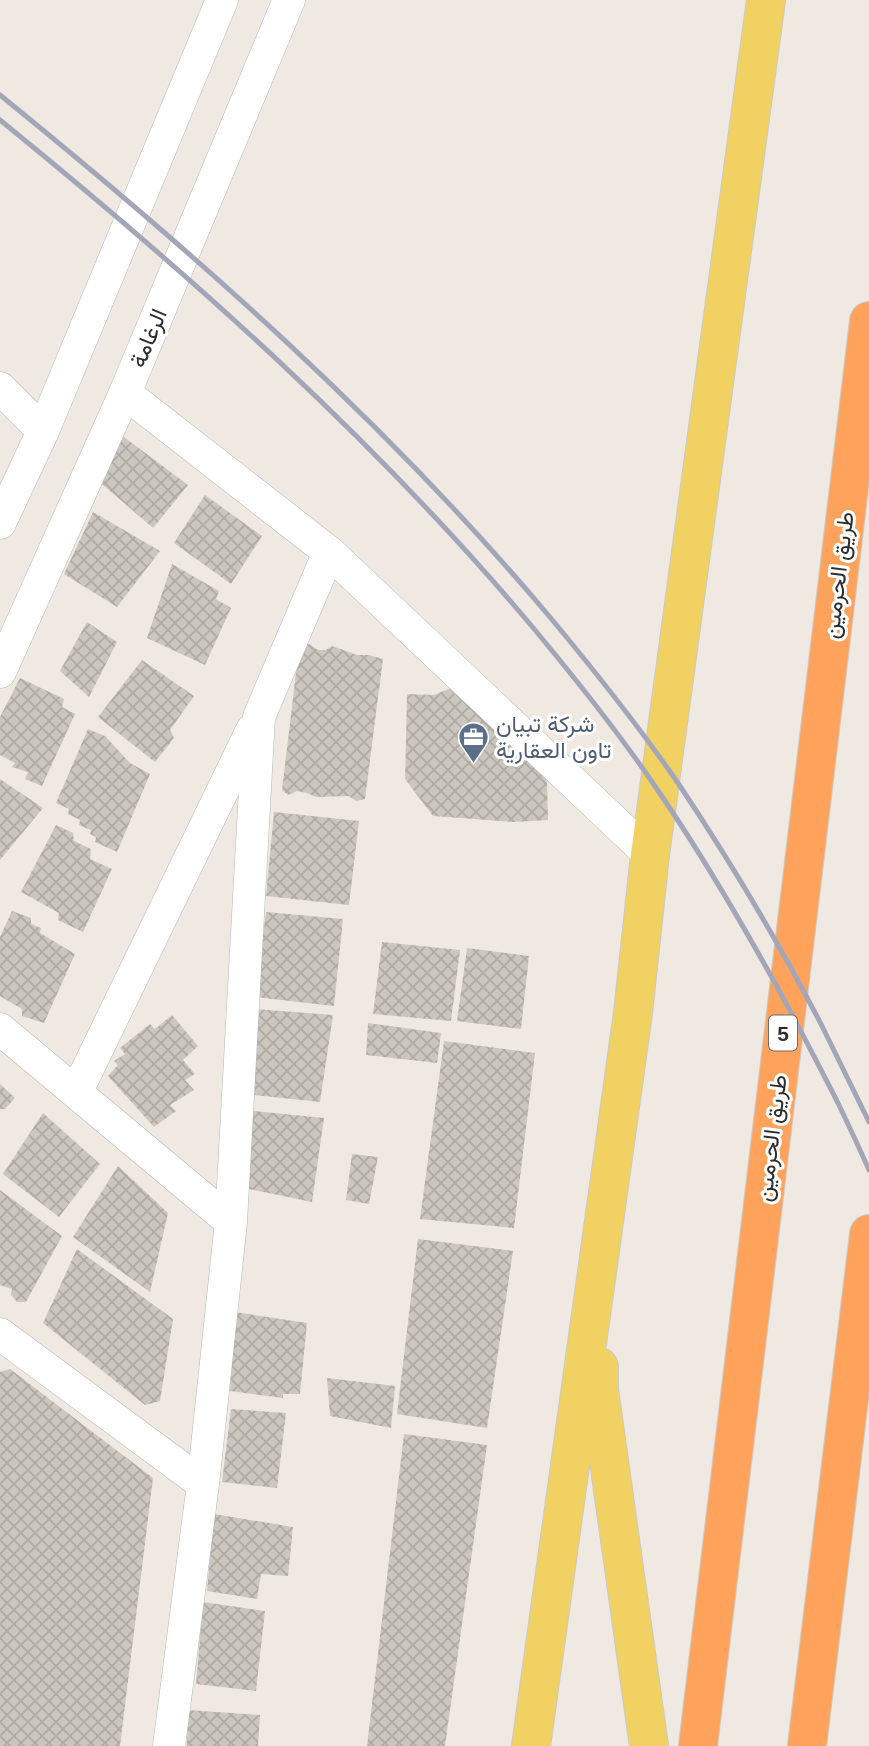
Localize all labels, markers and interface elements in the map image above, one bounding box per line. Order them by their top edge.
street label: الرغامة [124,305,174,372]
street label: طريق الحرمين [817,510,861,640]
place label: شركة تبيان تاون العقارية [496,711,611,765]
office icon: شركة تبيان تاون العقارية [456,720,490,764]
road number: 5 [769,1016,797,1050]
street label: طريق الحرمين [750,1073,794,1203]

